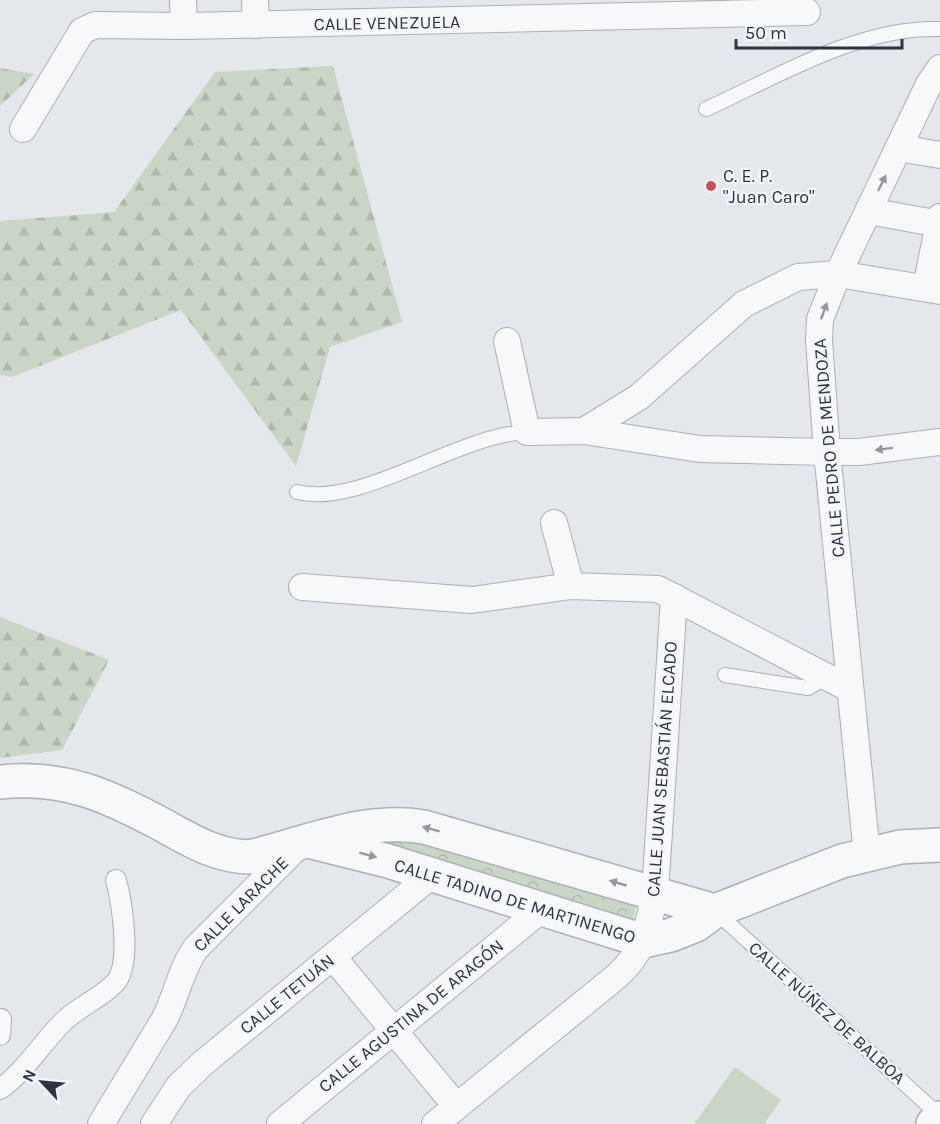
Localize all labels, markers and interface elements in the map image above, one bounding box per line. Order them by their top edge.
street label: CALLE VENEZUELA [314,11,460,35]
scale bar [736,12,902,50]
text: 50 m [745,22,787,44]
place label: C. E. P. "Juan Caro" [723,165,814,208]
one-way arrow [877,174,886,191]
marker: C. E. P. "Juan Caro" [704,179,718,193]
one-way arrow [819,302,829,320]
street label: CALLE PEDRO DE MENDOZA [808,337,850,559]
one-way arrow [874,445,893,454]
street label: CALLE JUAN SEBASTIÁN ELCADO [641,640,682,898]
one-way arrow [421,824,439,833]
one-way arrow [359,851,377,860]
street label: CALLE LARACHE [189,852,293,956]
street label: CALLE TADINO DE MARTINENGO [392,854,638,948]
one-way arrow [609,878,627,887]
street label: CALLE AGUSTINA DE ARAGÓN [313,934,508,1097]
street label: CALLE NÚÑEZ DE BALBOA [744,936,911,1089]
street label: CALLE TETUÁN [235,948,339,1039]
north arrow [12,1052,72,1112]
text: N [18,1066,40,1085]

